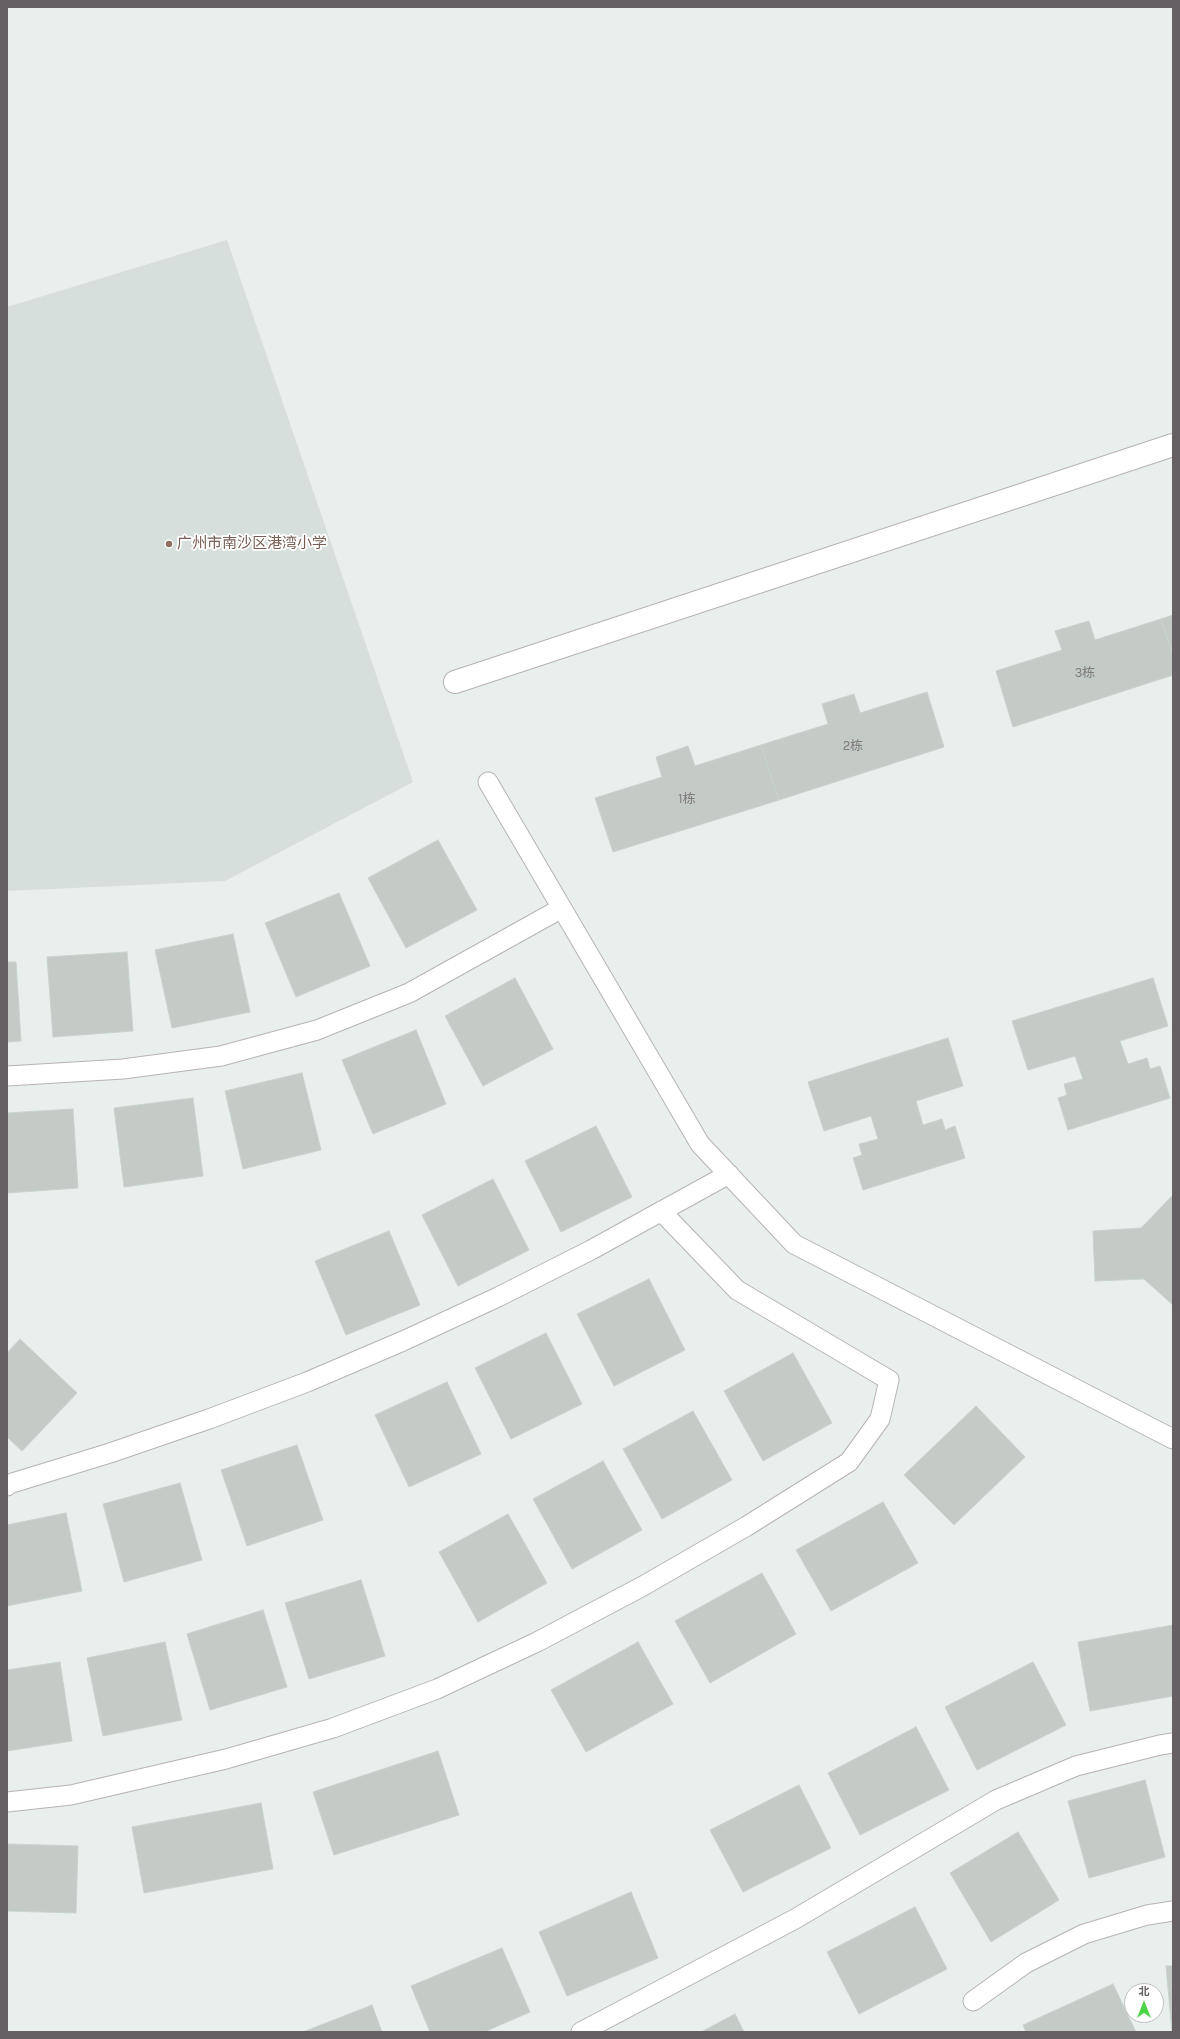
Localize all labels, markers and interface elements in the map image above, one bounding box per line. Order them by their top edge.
place label: 广州市南沙区港湾小学 [177,535,327,553]
marker: 广州市南沙区港湾小学 [164,539,174,549]
house number: 3栋 [1075,665,1095,681]
house number: 2栋 [843,738,863,754]
house number: 1栋 [678,791,696,807]
north arrow [1124,1983,1164,2023]
text: 北 [1139,1985,1150,1998]

